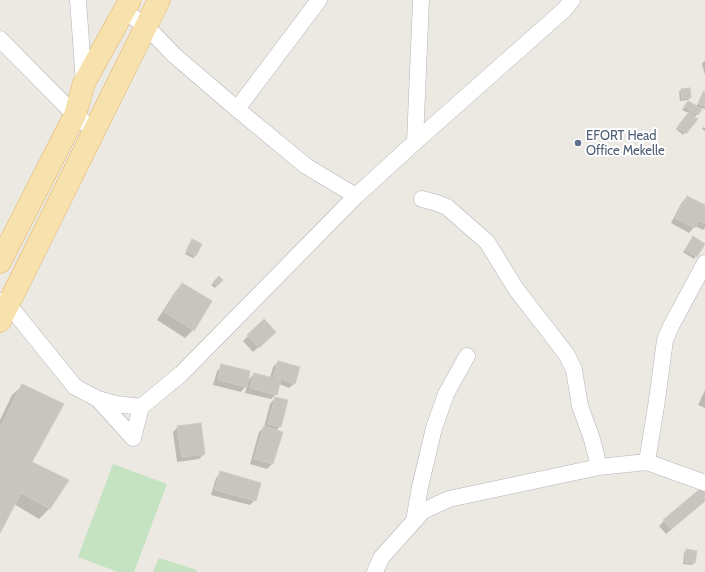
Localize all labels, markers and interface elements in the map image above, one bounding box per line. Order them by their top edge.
place label: EFORT Head Office Mekelle [586,128,665,159]
marker: EFORT Head Office Mekelle [573,138,583,148]

